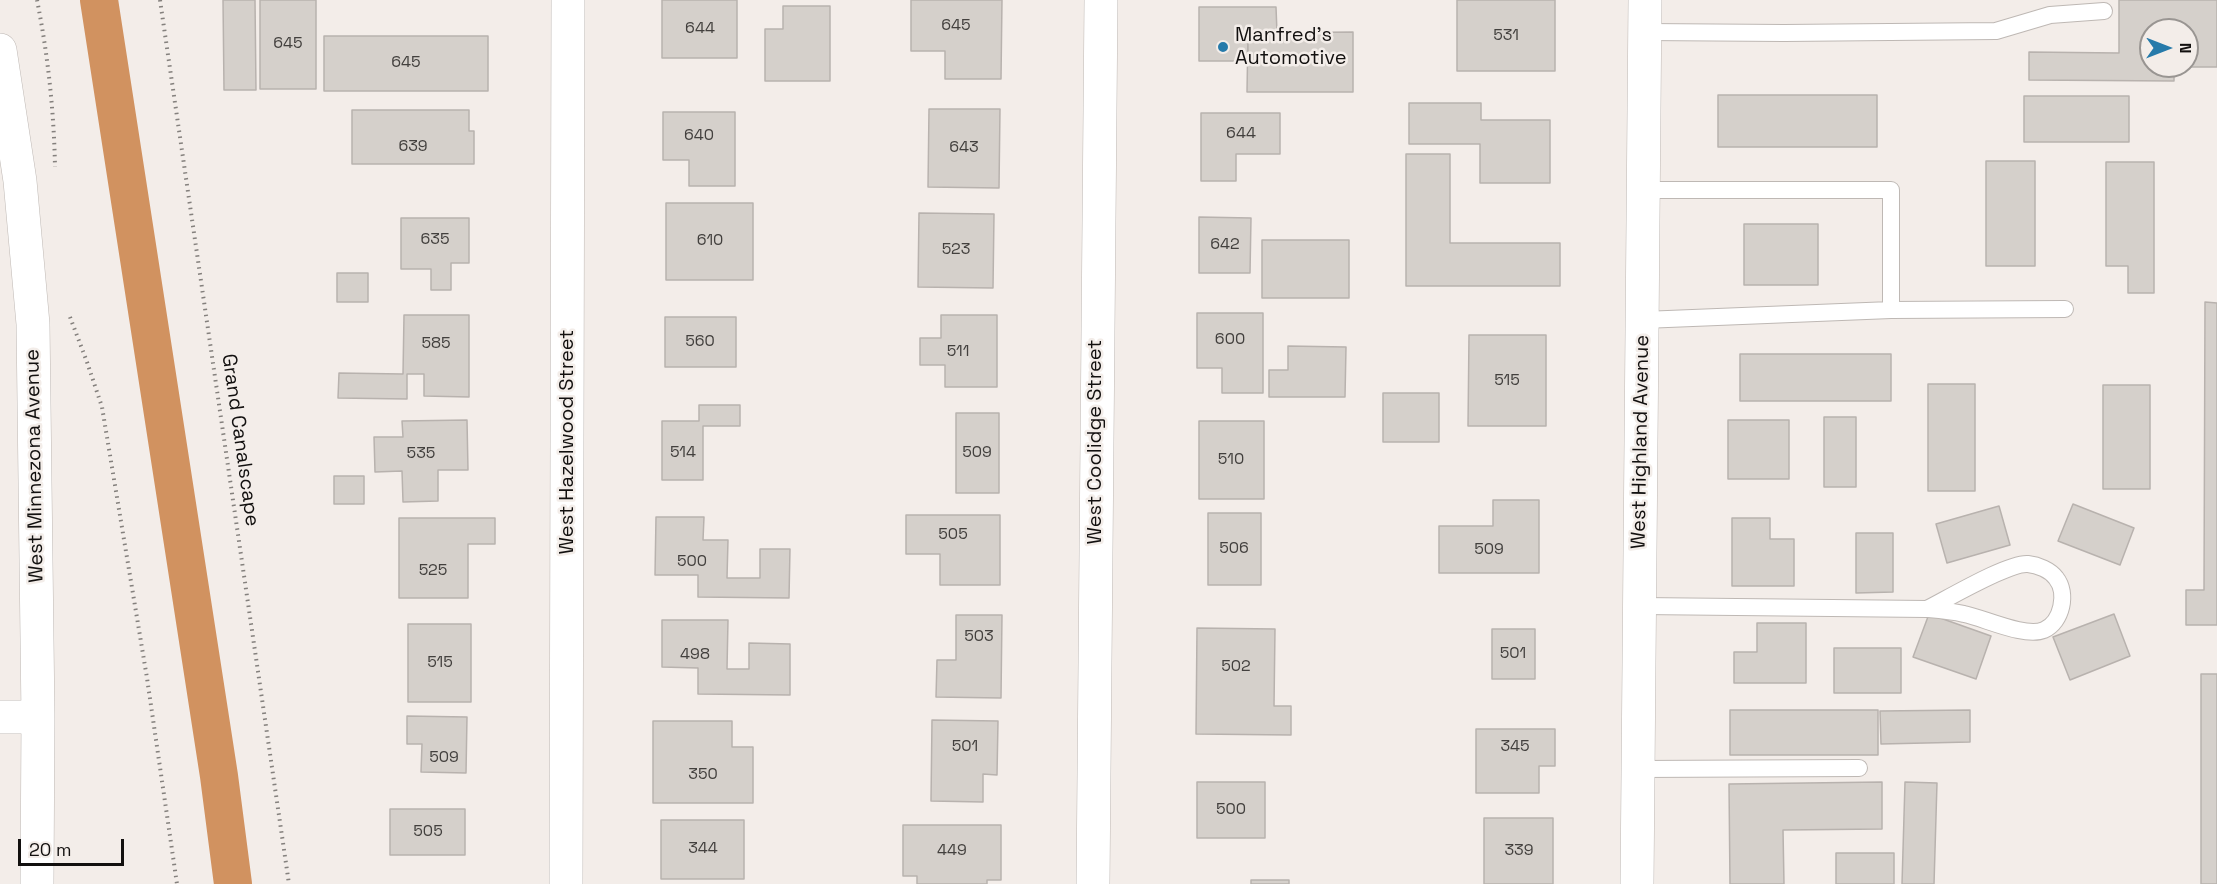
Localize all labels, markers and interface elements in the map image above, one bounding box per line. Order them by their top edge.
house number: 645 [941,16,971,36]
north arrow [2139,18,2199,78]
house number: 644 [685,19,715,39]
place label: Manfred's Automotive [1235,24,1347,71]
house number: 531 [1493,26,1519,46]
house number: 645 [273,34,303,54]
marker: Manfred's Automotive [1216,40,1230,54]
text: N [2175,43,2196,53]
house number: 645 [391,53,421,73]
house number: 644 [1226,124,1256,144]
house number: 640 [684,126,714,146]
house number: 639 [398,137,428,157]
house number: 643 [949,138,979,158]
house number: 635 [420,230,450,250]
house number: 610 [697,231,723,251]
house number: 642 [1210,235,1240,255]
house number: 523 [942,240,970,260]
street label: West Hazelwood Street [556,330,580,554]
house number: 600 [1215,330,1245,350]
house number: 560 [685,332,715,352]
house number: 585 [421,334,451,354]
street label: West Highland Avenue [1627,335,1655,549]
street label: West Coolidge Street [1084,340,1108,544]
house number: 511 [947,342,969,362]
street label: West Minnezona Avenue [21,349,49,583]
street label: Grand Canalscape [216,352,264,528]
house number: 515 [1494,371,1520,391]
house number: 514 [670,443,696,463]
house number: 509 [962,443,992,463]
house number: 535 [407,444,435,464]
house number: 510 [1218,450,1244,470]
house number: 505 [938,525,968,545]
house number: 506 [1219,539,1249,559]
house number: 509 [1474,540,1504,560]
house number: 500 [677,552,707,572]
house number: 525 [419,561,447,581]
house number: 503 [964,627,994,647]
house number: 501 [1500,644,1526,664]
house number: 498 [680,645,710,665]
house number: 515 [427,653,453,673]
house number: 502 [1221,657,1251,677]
house number: 501 [952,737,978,757]
house number: 345 [1500,737,1530,757]
house number: 509 [429,748,459,768]
house number: 350 [688,765,718,785]
house number: 500 [1216,800,1246,820]
house number: 505 [413,822,443,842]
scale bar [21,827,128,865]
text: 20 m [29,838,72,861]
house number: 344 [688,839,718,859]
house number: 449 [937,841,967,861]
house number: 339 [1504,841,1534,861]

